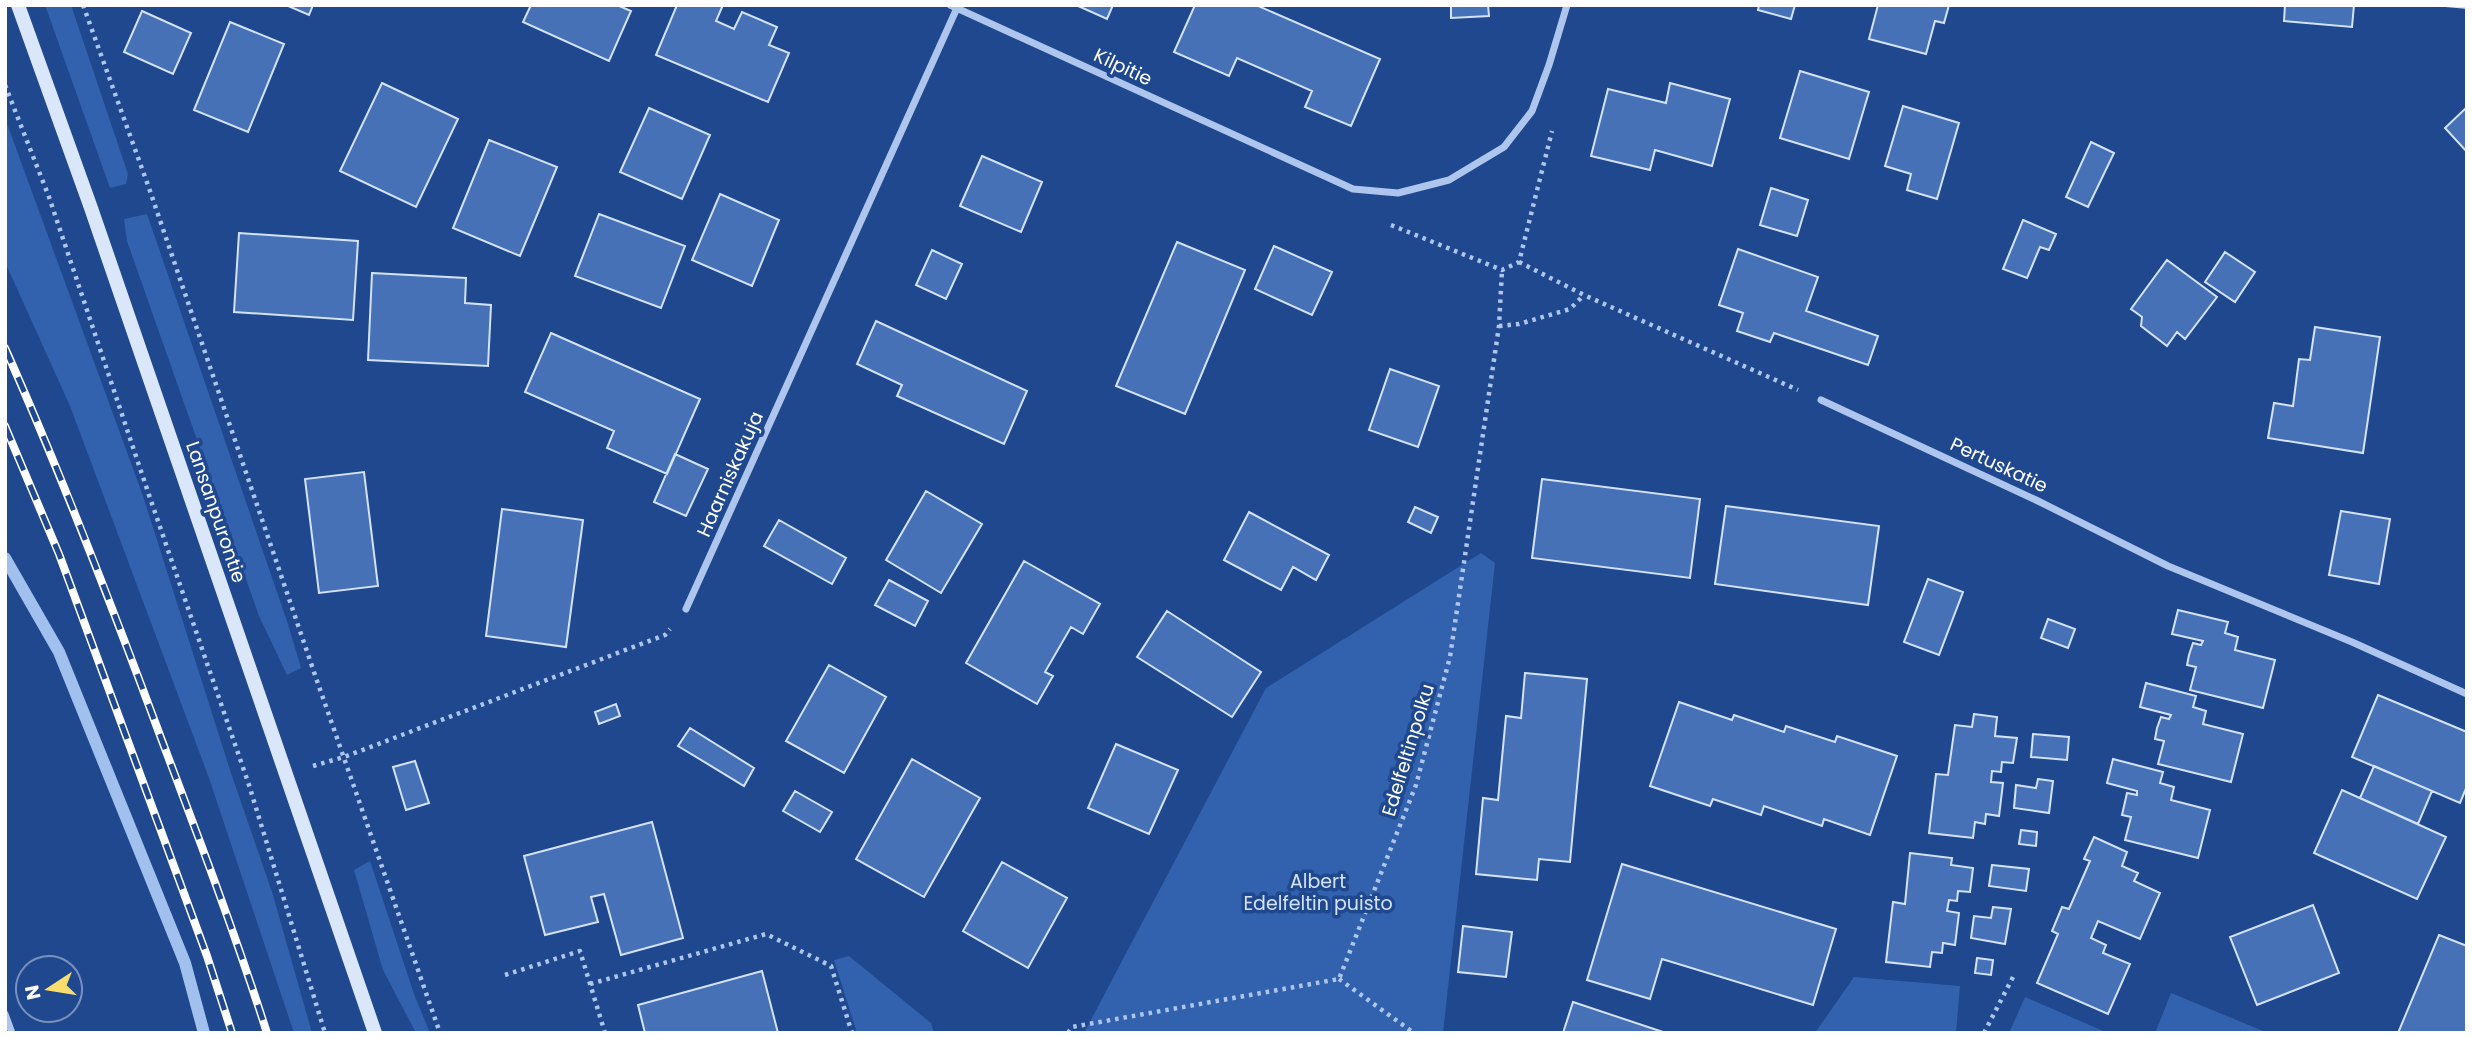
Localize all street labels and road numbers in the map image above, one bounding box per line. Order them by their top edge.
street label: Kilpitie [1089,42,1157,92]
street label: Haarniskakuja [690,407,770,541]
street label: Pertuskatie [1946,431,2052,499]
street label: Lansanpurontie [179,438,253,586]
street label: Edelfeltinpolku [1375,680,1441,820]

